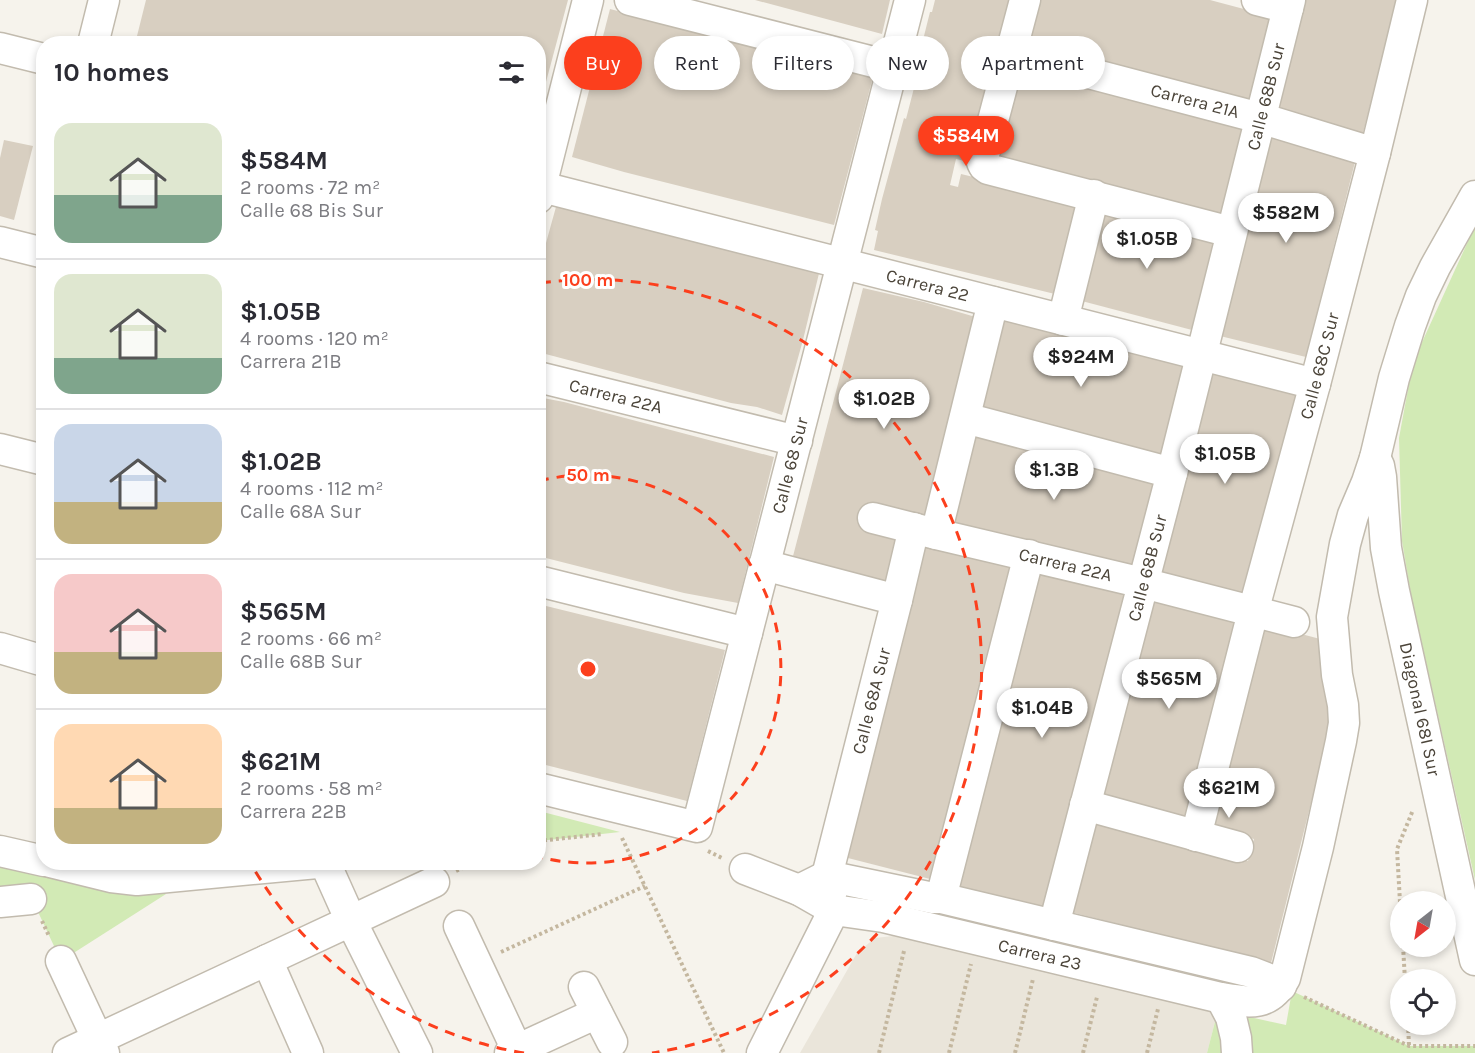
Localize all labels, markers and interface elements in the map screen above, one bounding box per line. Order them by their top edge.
chip: Buy [564,36,642,90]
chip: Rent [654,36,740,90]
chip: Filters [752,36,854,90]
chip: New [866,36,949,90]
chip: Apartment [961,36,1105,90]
street label: Calle 68B Sur [1242,40,1290,153]
icon: filters [495,56,528,89]
text: 10 homes [54,57,169,88]
street label: Carrera 21A [1148,79,1241,123]
pin: $584M [924,116,1008,167]
text: $584M [932,124,1000,147]
text: $584M [240,145,328,176]
icon: home [102,147,174,219]
text: 2 rooms · 72 m² [240,176,380,199]
pin: $582M [1244,193,1328,244]
text: Calle 68 Bis Sur [240,199,383,222]
text: $582M [1252,201,1320,224]
pin: $1.05B [1098,219,1196,270]
text: $1.05B [1116,227,1178,250]
street label: Carrera 22 [884,264,971,306]
text: 100 m [563,269,613,291]
text: $1.05B [240,296,321,327]
icon: home [102,298,174,370]
street label: Calle 68C Sur [1295,310,1344,422]
text: 4 rooms · 120 m² [240,327,389,350]
pin: $924M [1039,337,1123,388]
text: $924M [1047,345,1115,368]
text: Carrera 21B [240,350,342,373]
street label: Carrera 22A [567,374,665,418]
pin: $1.02B [835,379,933,430]
text: $1.02B [853,387,915,410]
street label: Calle 68 Sur [767,415,813,516]
pin: $1.05B [1176,434,1274,485]
text: $1.05B [1194,442,1256,465]
text: $1.02B [240,446,322,477]
icon: home [102,448,174,520]
pin: $1.3B [1012,450,1096,501]
text: $1.3B [1029,458,1079,481]
text: 50 m [566,464,610,486]
text: 4 rooms · 112 m² [240,477,384,500]
text: Calle 68A Sur [240,500,361,523]
street label: Calle 68B Sur [1123,512,1172,624]
street label: Carrera 22A [1017,543,1114,586]
text: $565M [240,596,327,627]
icon: home [102,598,174,670]
text: 2 rooms · 66 m² [240,627,382,650]
street label: Diagonal 68I Sur [1395,640,1445,779]
street label: Calle 68A Sur [847,645,896,756]
text: Calle 68B Sur [240,650,362,673]
centre of rings [578,659,598,679]
pin: $565M [1127,659,1211,710]
text: $565M [1136,667,1202,690]
pin: $1.04B [993,688,1091,739]
text: $1.04B [1011,696,1073,719]
text: $621M [240,746,321,777]
icon: home [102,748,174,820]
pin: $621M [1187,768,1271,819]
text: $621M [1198,776,1260,799]
text: 2 rooms · 58 m² [240,777,383,800]
text: Carrera 22B [240,800,347,823]
north arrow [1390,891,1456,957]
map controls [1390,891,1456,1035]
street label: Carrera 23 [996,934,1084,975]
button: locate [1390,969,1456,1035]

